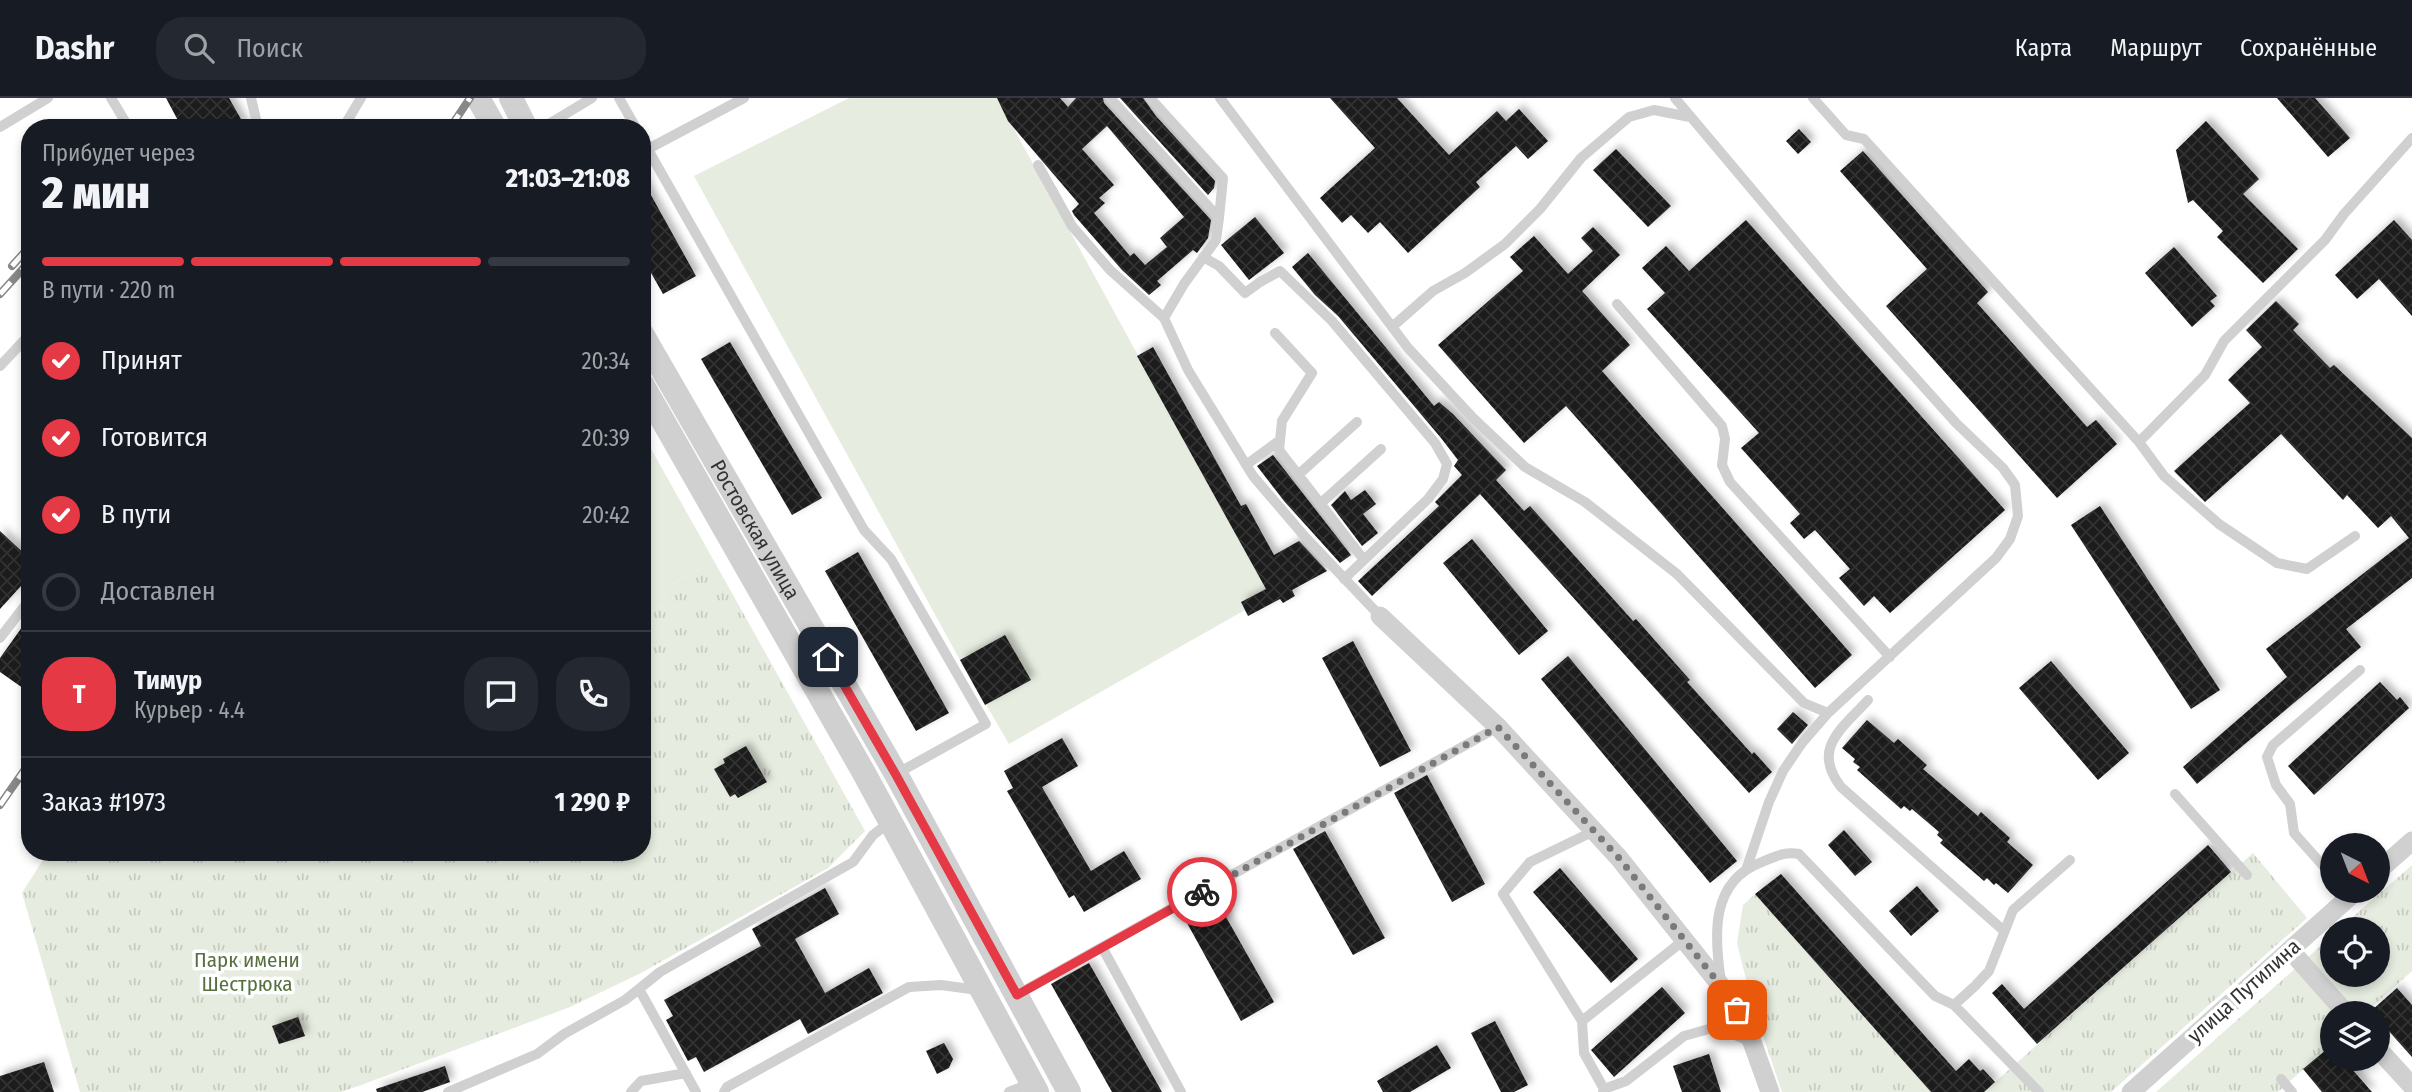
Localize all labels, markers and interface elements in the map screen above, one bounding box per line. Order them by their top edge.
search box [156,17,646,80]
text: Dashr [35,28,114,68]
icon: search [180,29,218,67]
text: Поиск [236,33,303,64]
text: Карта [2015,34,2072,62]
text: Маршрут [2110,34,2202,62]
text: Сохранённые [2240,34,2377,62]
text: Прибудет через [42,139,195,167]
text: 21:03–21:08 [506,163,630,194]
text: 2 мин [42,165,150,220]
text: В пути · 220 m [42,276,175,304]
icon: check [42,342,80,380]
text: Принят [101,345,182,376]
text: 20:34 [581,347,630,375]
icon: check [42,419,80,457]
text: Готовится [101,422,208,453]
text: 20:39 [581,424,630,452]
street label: Ростовская улица [705,455,805,604]
icon: check [42,496,80,534]
text: В пути [101,499,171,530]
text: 20:42 [582,501,630,529]
text: Доставлен [101,576,216,607]
pin [798,627,858,687]
icon: home [809,638,847,676]
button: chat [464,657,538,731]
button: phone [556,657,630,731]
text: Тимур [134,665,202,696]
text: Т [73,679,85,710]
text: Курьер · 4.4 [134,696,245,724]
text: Заказ #1973 [42,787,166,818]
text: 1 290 ₽ [555,787,630,818]
north arrow [2320,833,2390,903]
map controls [2320,833,2390,1071]
courier [1167,857,1237,927]
icon: bike [1183,873,1221,911]
button: locate [2320,917,2390,987]
street label: улица Путилина [2182,934,2306,1048]
park label: Парк имени Шестрюка [194,947,300,997]
pin [1707,980,1767,1040]
icon: bag [1718,991,1756,1029]
button: layers [2320,1001,2390,1071]

